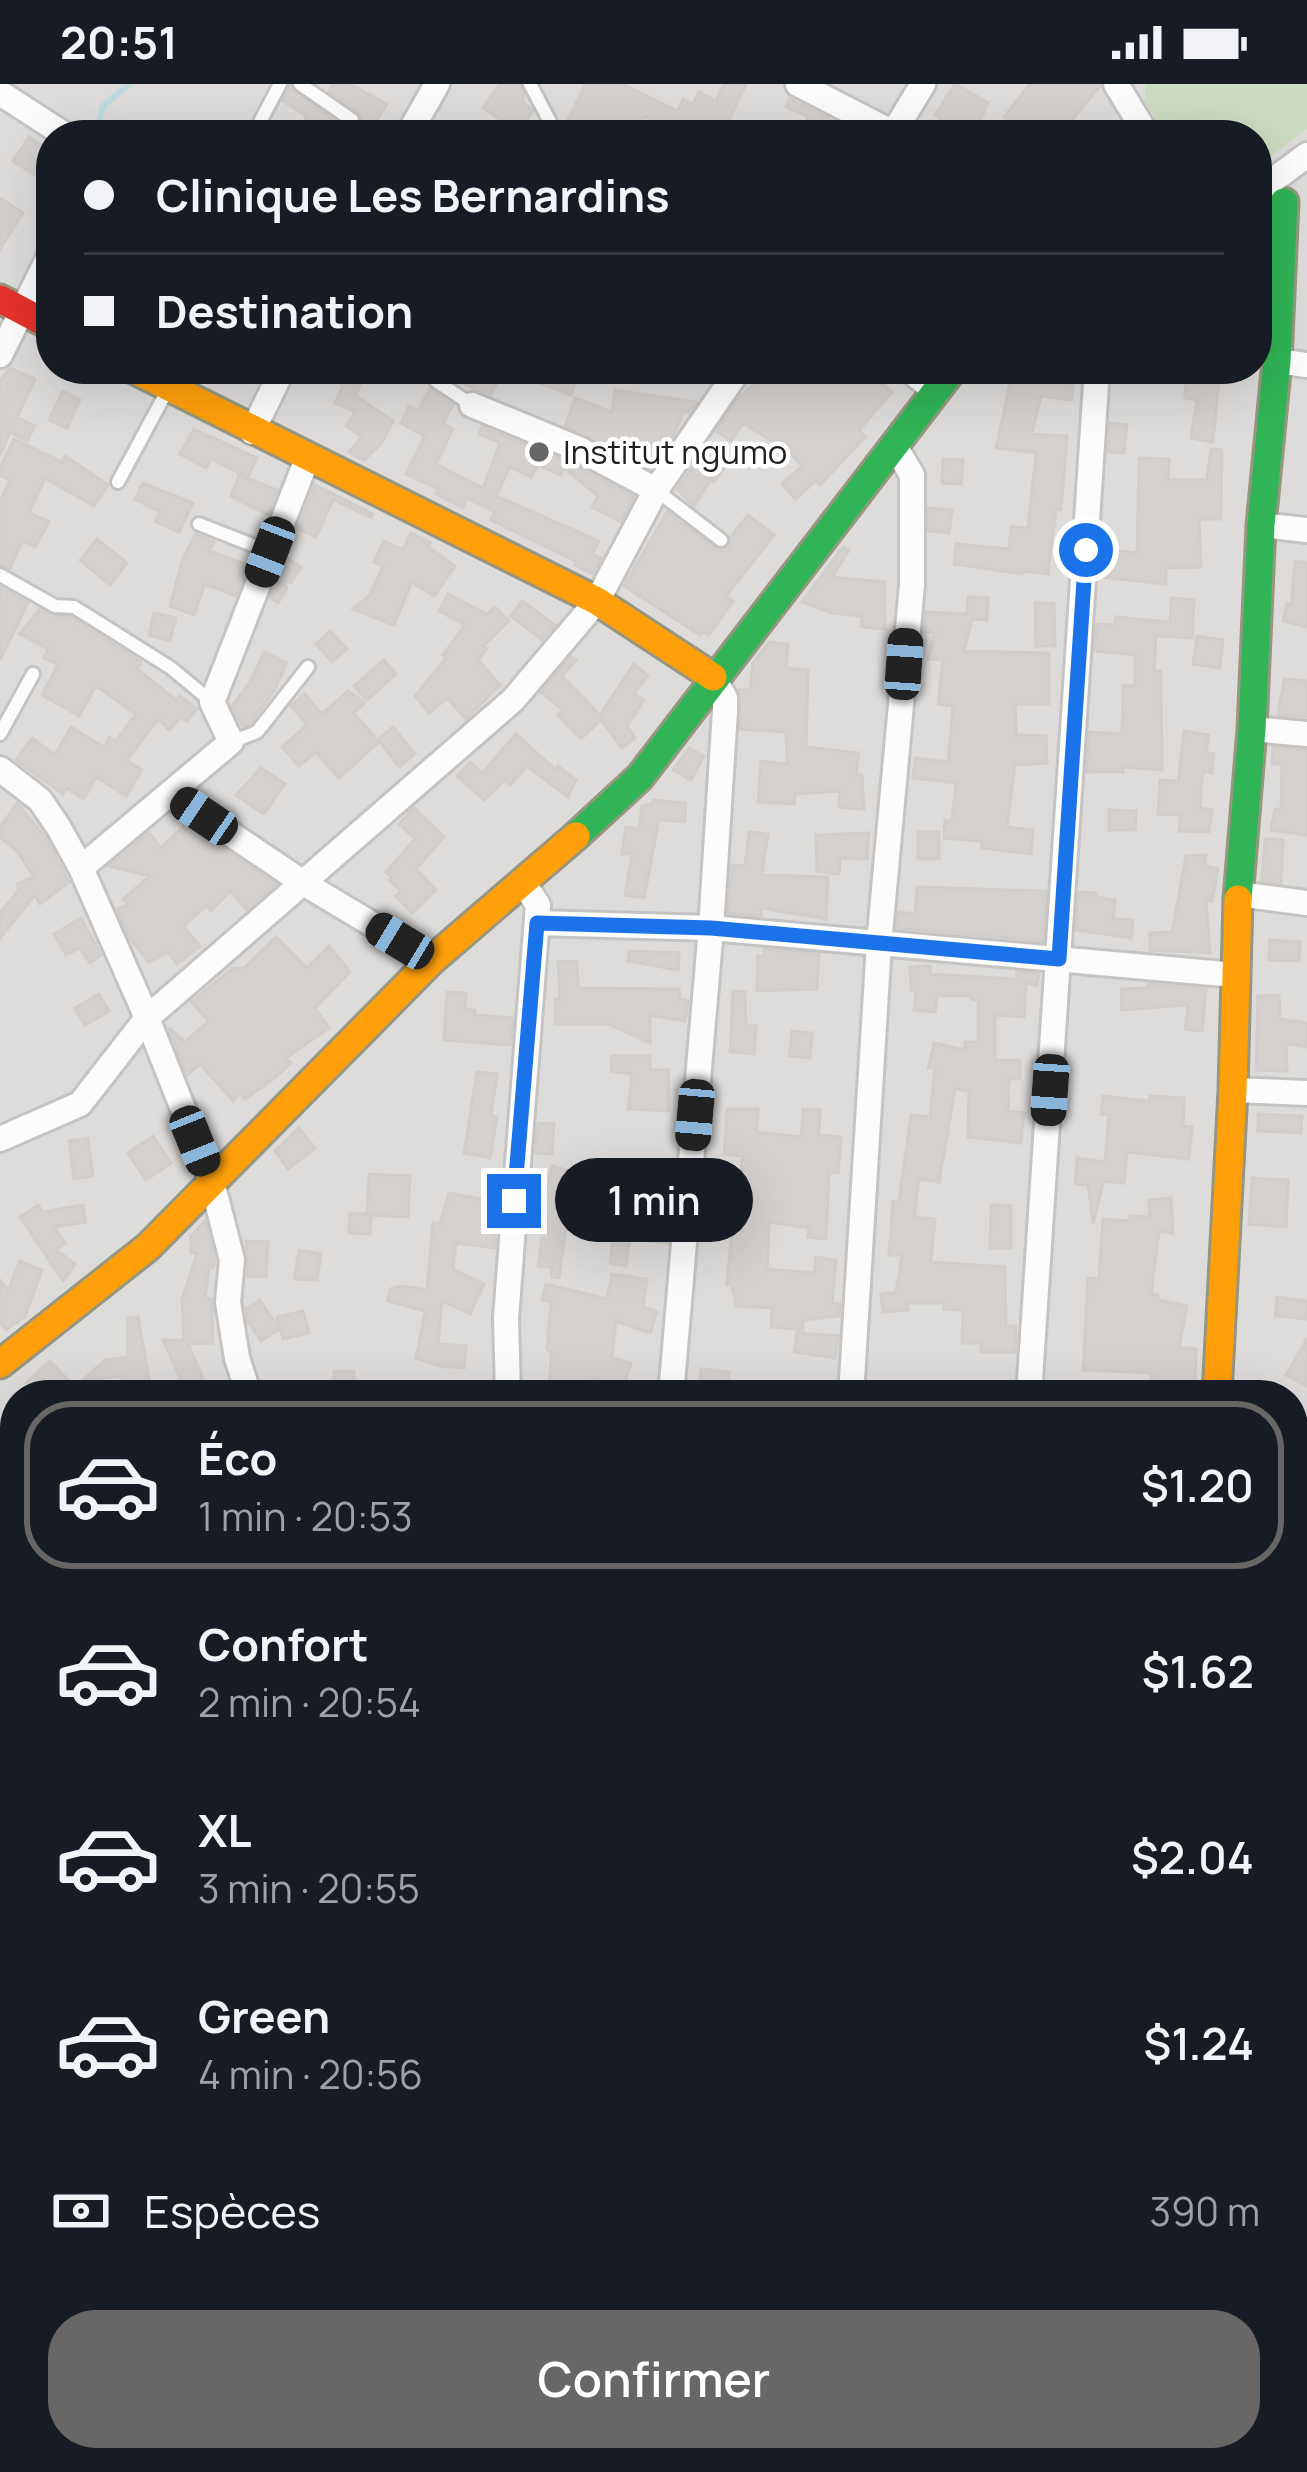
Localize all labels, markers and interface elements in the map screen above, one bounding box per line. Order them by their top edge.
text: 20:51 [60,11,178,73]
text: Clinique Les Bernardins [156,164,670,226]
text: Destination [156,280,413,342]
place label: Institut ngumo [563,429,787,474]
marker: Institut ngumo [526,439,552,465]
car [240,512,300,592]
route start [1059,523,1113,577]
car [884,627,924,701]
car [164,781,244,851]
car [360,907,440,975]
car [1030,1053,1070,1127]
car [674,1078,716,1152]
car [165,1101,225,1181]
callout: 1 min [556,1159,754,1243]
text: 1 min [608,1173,700,1227]
route end [487,1174,541,1228]
text: Éco [198,1427,277,1489]
icon: car [54,1431,162,1539]
text: $1.20 [1141,1454,1254,1516]
text: 1 min · 20:53 [198,1489,413,1543]
text: Confort [198,1613,369,1675]
icon: car [54,1617,162,1725]
text: $1.62 [1142,1640,1254,1702]
text: 2 min · 20:54 [198,1675,421,1729]
text: XL [198,1799,252,1861]
icon: car [54,1803,162,1911]
text: $2.04 [1131,1826,1254,1888]
text: 3 min · 20:55 [198,1861,420,1915]
text: Green [198,1985,330,2047]
icon: car [54,1989,162,2097]
text: $1.24 [1144,2012,1254,2074]
text: 4 min · 20:56 [198,2047,423,2101]
icon: cash [48,2178,114,2244]
text: Espèces [144,2180,320,2242]
text: 390 m [1150,2184,1260,2238]
button: Confirmer [48,2310,1260,2448]

